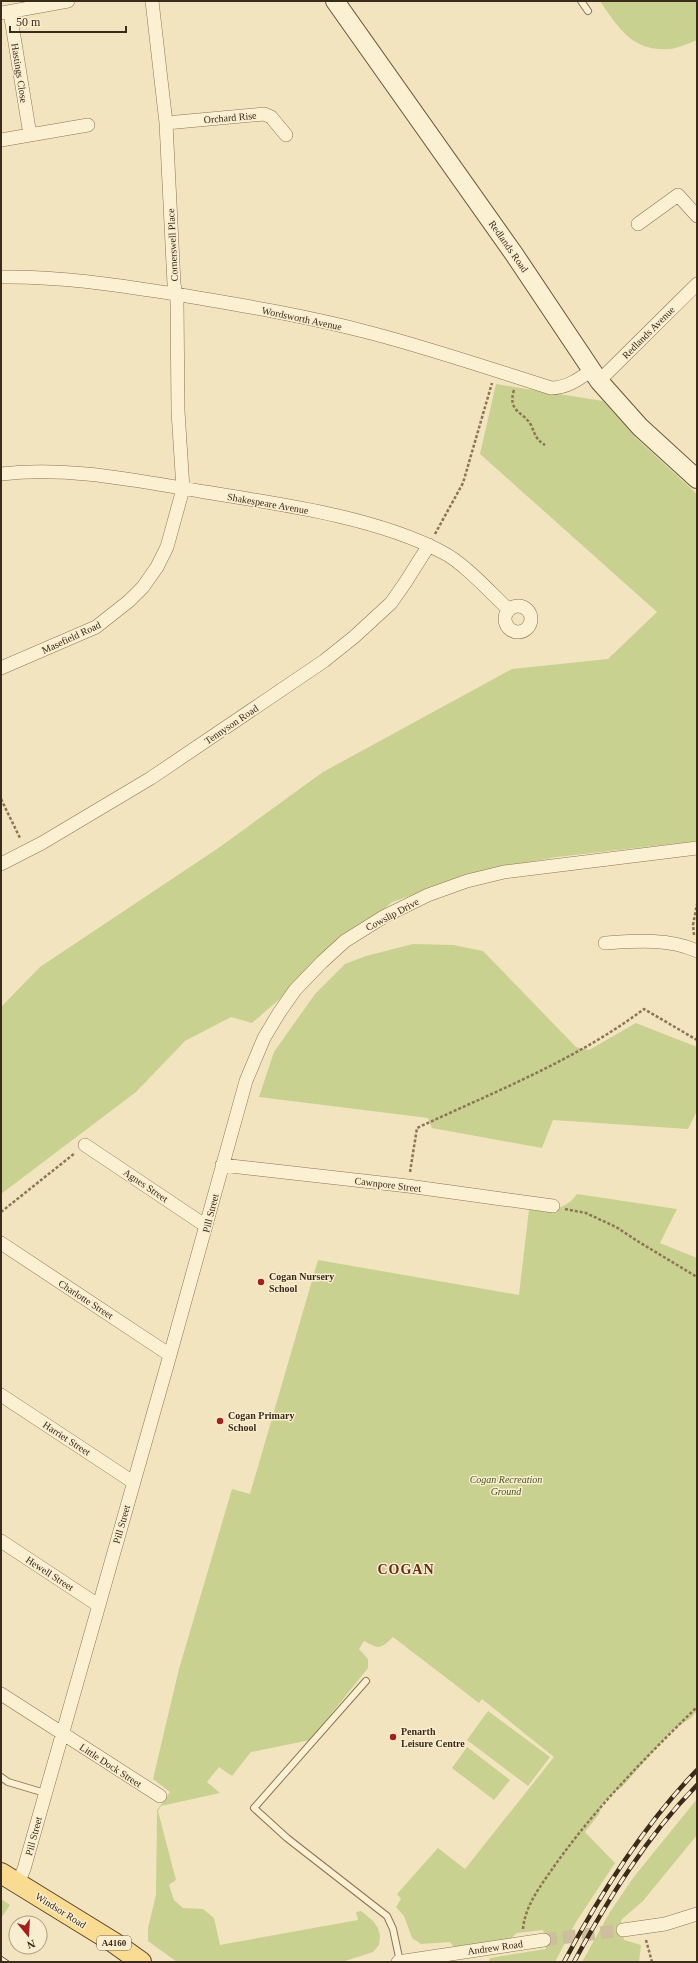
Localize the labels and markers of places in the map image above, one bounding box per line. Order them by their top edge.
place label: Cogan Nursery School [269,1271,334,1294]
marker: Cogan Nursery School [256,1277,266,1287]
place label: Cogan Primary School [228,1410,294,1433]
marker: Cogan Primary School [215,1416,225,1426]
place label: Penarth Leisure Centre [401,1726,465,1749]
marker: Penarth Leisure Centre [388,1732,398,1742]

